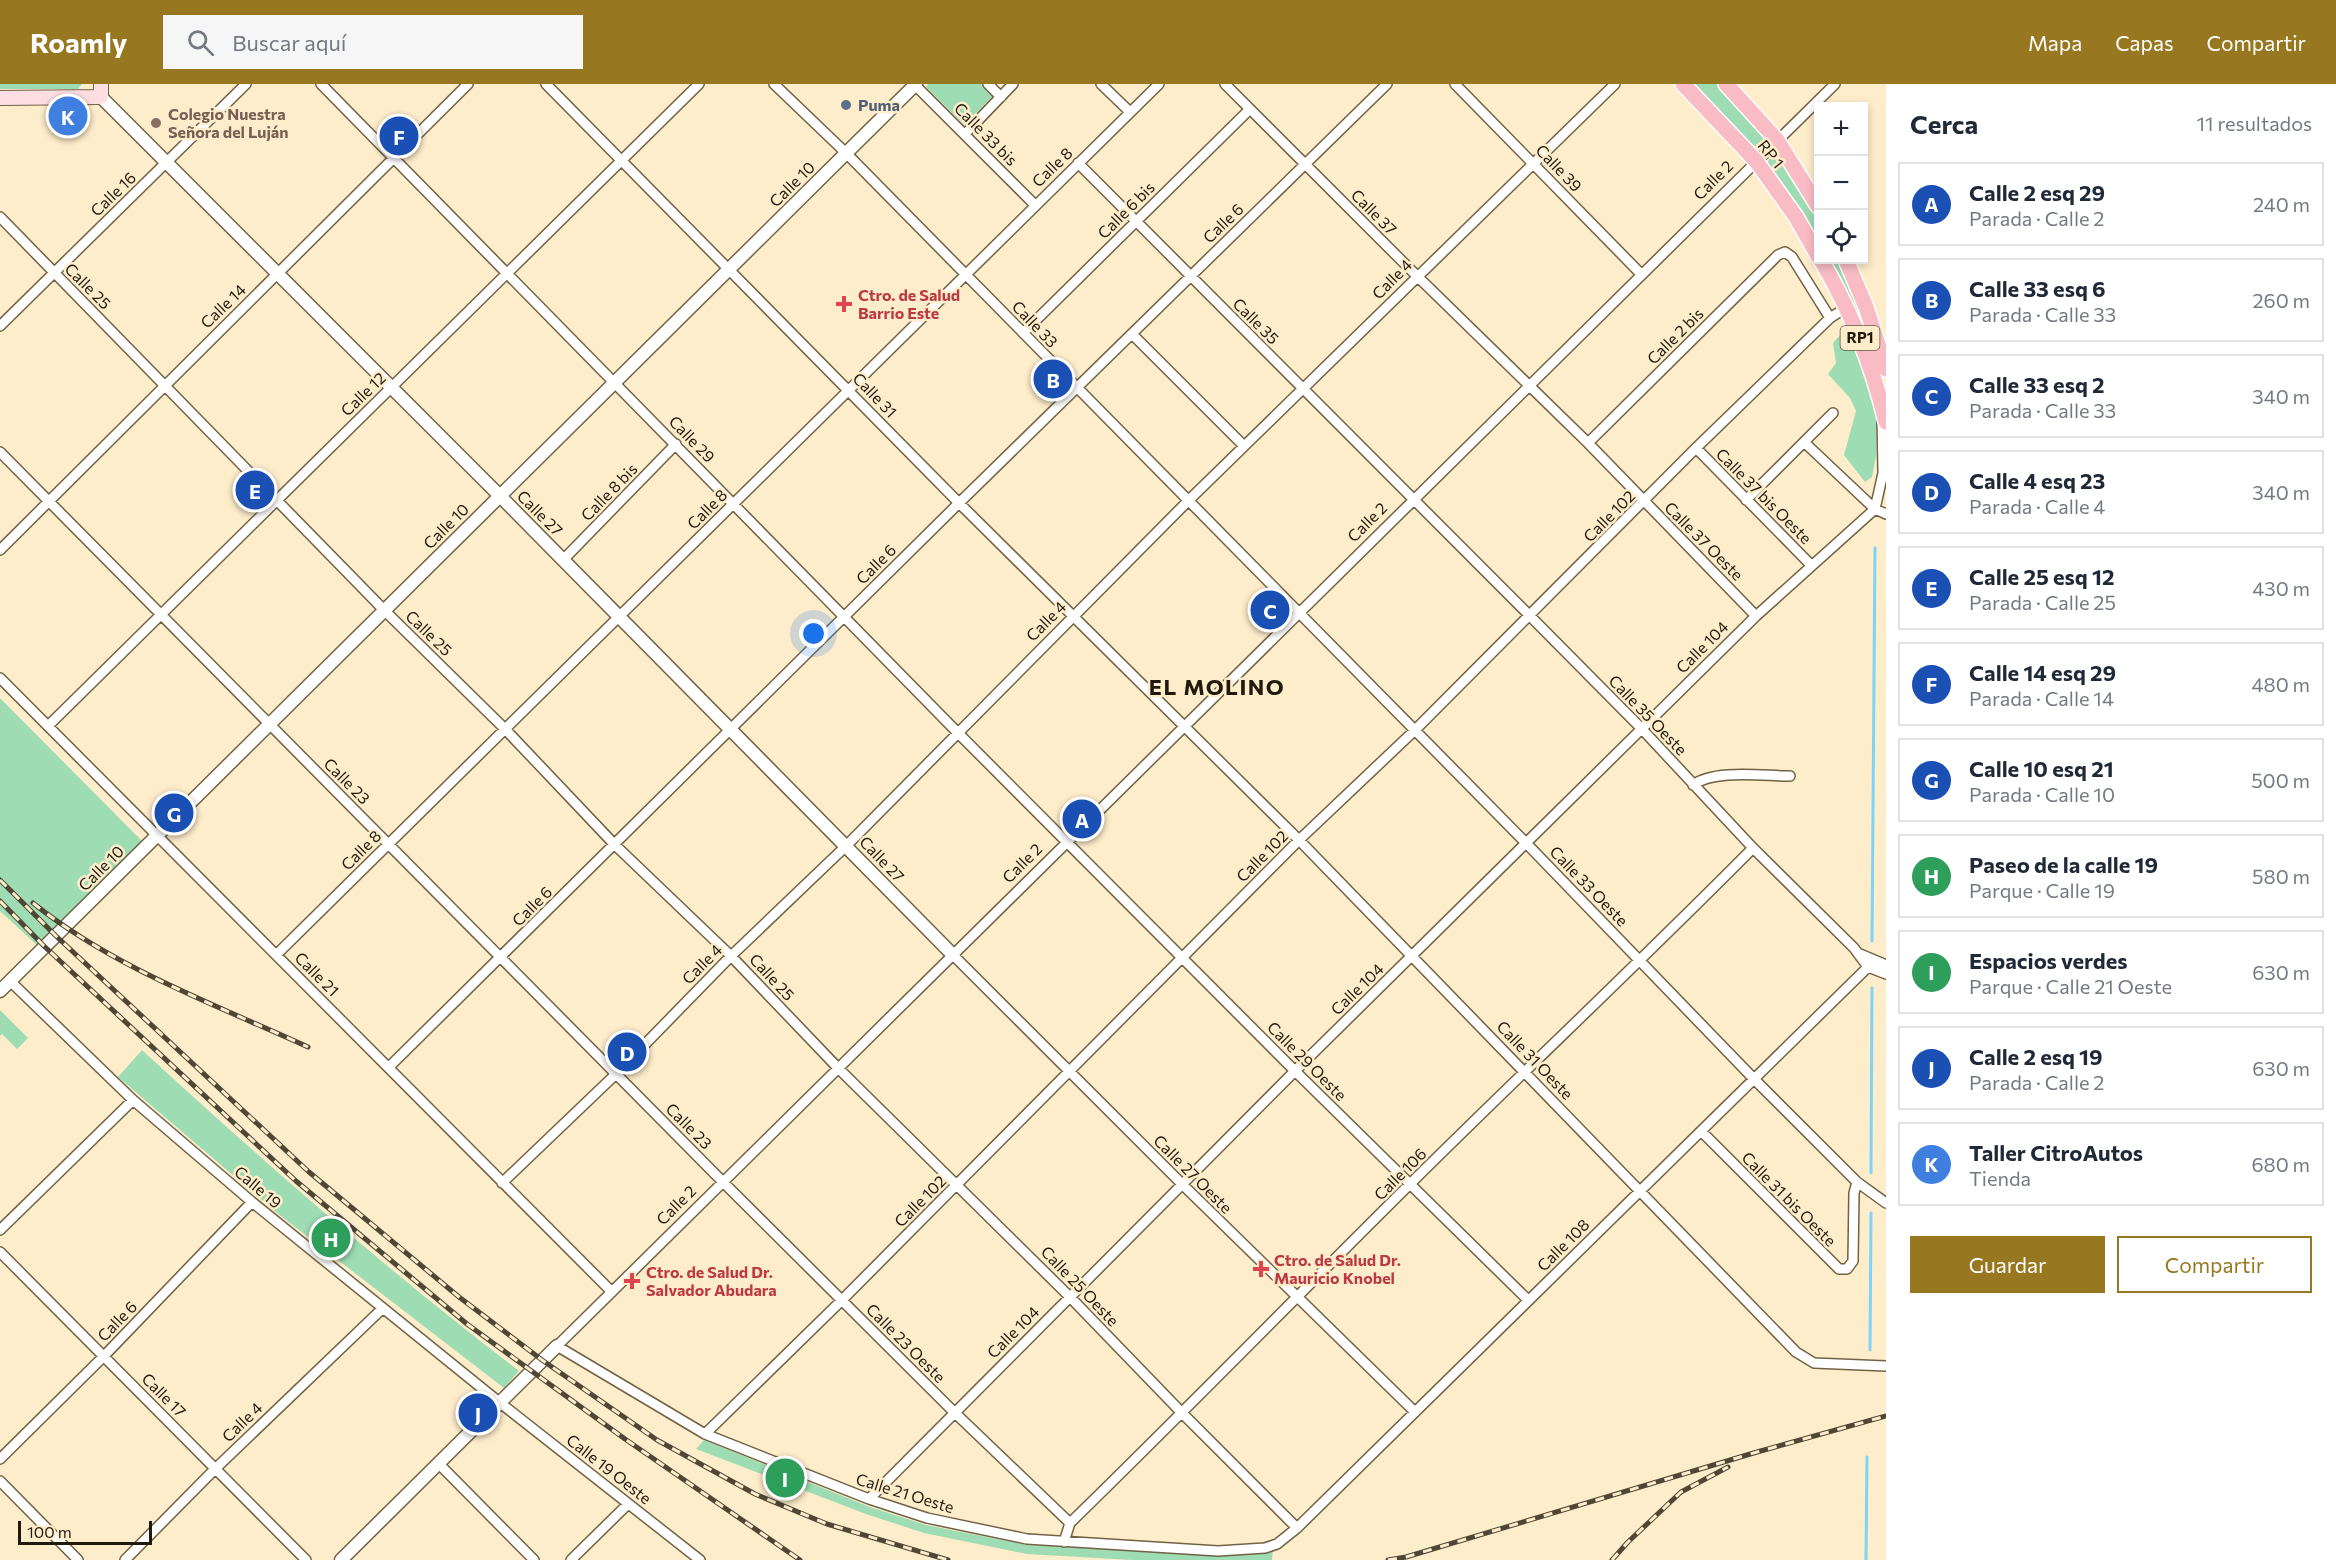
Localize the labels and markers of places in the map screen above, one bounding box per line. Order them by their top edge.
pin: K [48,93,88,138]
place label: Puma [858,95,900,114]
marker: Puma [839,98,853,112]
place label: Colegio Nuestra Señora del Luján [168,104,288,141]
pin: F [380,113,418,158]
marker: Colegio Nuestra Señora del Luján [149,116,163,130]
place label: Ctro. de Salud Barrio Este [858,285,960,322]
marker: Ctro. de Salud Barrio Este [835,295,853,313]
pin: B [1034,356,1072,402]
pin: E [236,468,274,512]
pin: C [1250,588,1290,632]
pin: G [154,790,194,836]
pin: A [1062,796,1102,842]
pin: D [608,1030,646,1074]
pin: H [312,1216,350,1260]
place label: Ctro. de Salud Dr. Mauricio Knobel [1274,1250,1401,1287]
marker: Ctro. de Salud Dr. Mauricio Knobel [1252,1260,1270,1278]
place label: Ctro. de Salud Dr. Salvador Abudara [646,1262,777,1299]
marker: Ctro. de Salud Dr. Salvador Abudara [623,1272,641,1290]
pin: J [458,1390,498,1436]
pin: I [766,1456,804,1500]

